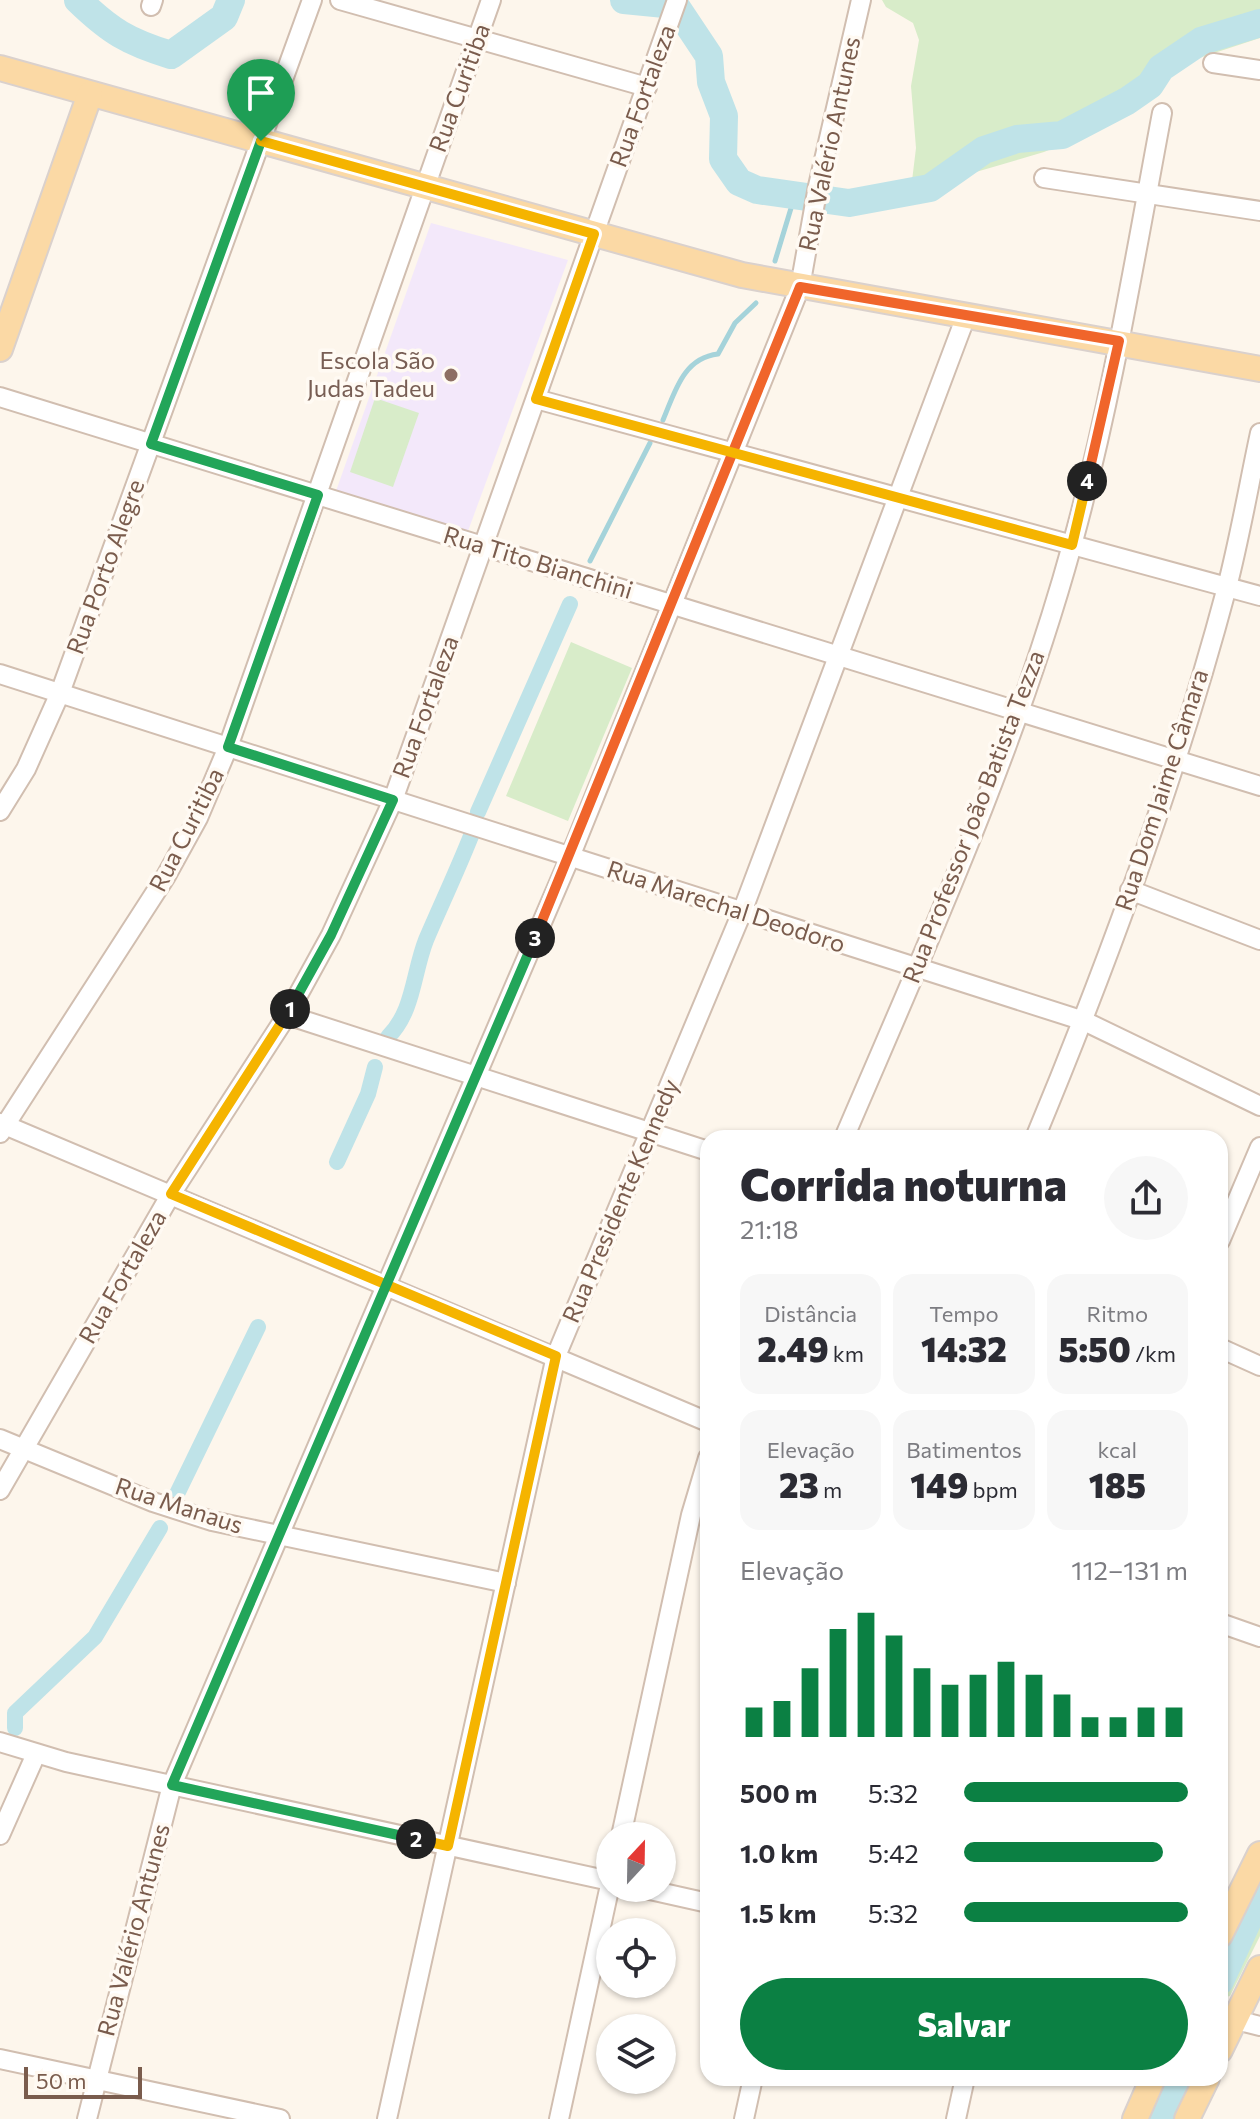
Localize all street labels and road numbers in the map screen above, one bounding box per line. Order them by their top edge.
street label: Rua Curitiba [422,19,495,156]
street label: Rua Fortaleza [602,20,681,171]
street label: Rua Valério Antunes [792,34,865,254]
street label: Rua Porto Alegre [60,475,150,658]
street label: Rua Tito Bianchini [440,519,637,604]
street label: Rua Fortaleza [385,631,464,782]
street label: Rua Professor João Batista Tezza [896,646,1050,987]
street label: Rua Dom Jaime Câmara [1108,665,1213,914]
street label: Rua Curitiba [142,763,229,896]
street label: Rua Marechal Deodoro [604,853,849,958]
street label: Rua Presidente Kennedy [555,1074,684,1327]
street label: Rua Fortaleza [72,1204,172,1348]
street label: Rua Manaus [112,1470,247,1539]
street label: Rua Valério Antunes [90,1820,175,2039]

